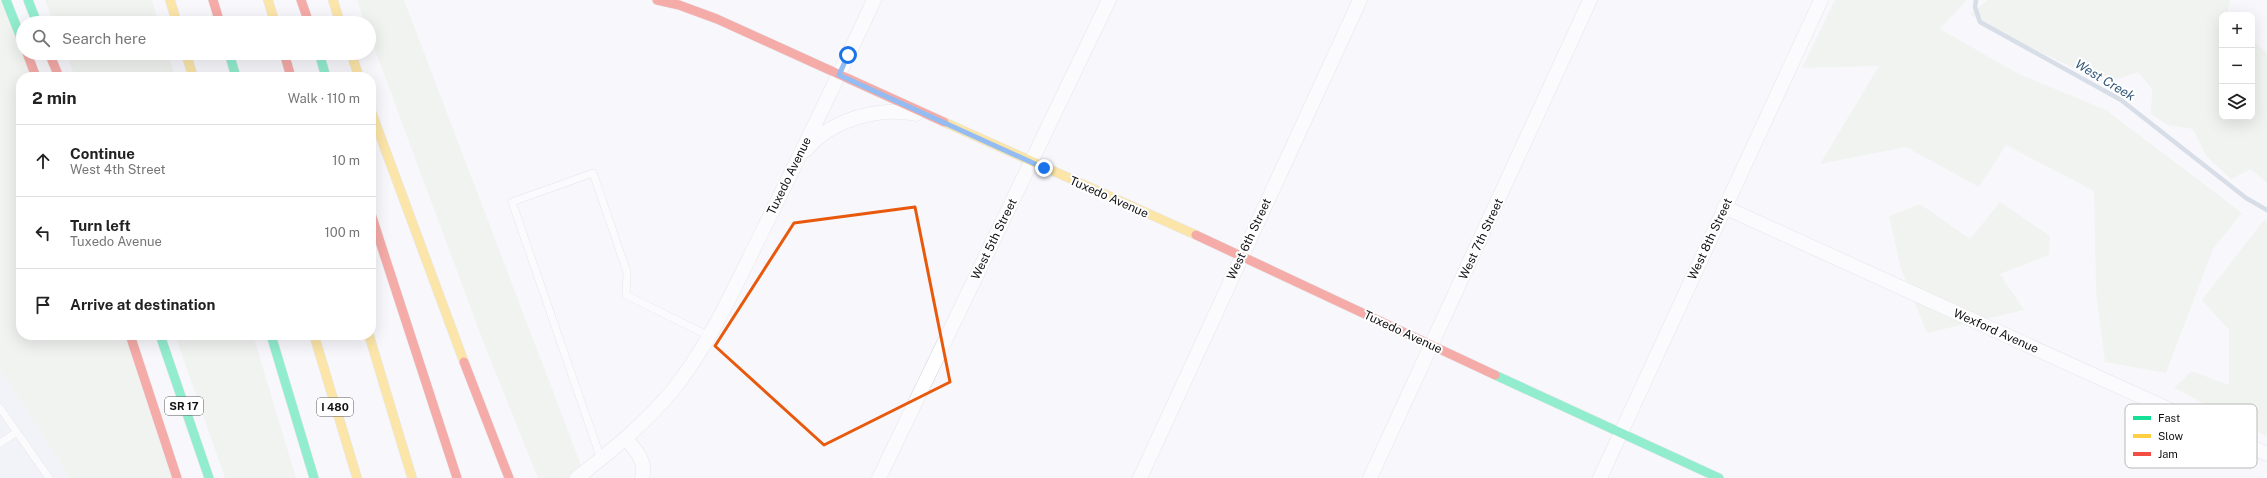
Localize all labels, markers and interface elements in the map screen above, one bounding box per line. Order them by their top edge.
map controls [2219,12,2255,120]
button: + [2219,12,2255,48]
search box [16,16,376,60]
icon: search [30,27,52,49]
text: Search here [62,30,146,47]
route start [839,46,857,64]
button: − [2219,48,2255,84]
water label: West Creek [2072,56,2138,104]
button: layers [2219,84,2255,120]
text: 2 min [32,88,77,108]
text: Walk · 110 m [288,91,360,106]
street label: Tuxedo Avenue [764,135,814,217]
text: Continue [70,145,135,162]
icon: ahead [32,150,54,172]
text: 10 m [332,153,360,168]
route end [1035,159,1053,177]
text: West 4th Street [70,162,166,177]
street label: Tuxedo Avenue [1067,173,1151,221]
street label: West 5th Street [968,196,1020,282]
street label: West 6th Street [1224,196,1274,282]
street label: West 7th Street [1456,196,1506,282]
street label: West 8th Street [1685,196,1735,282]
text: Turn left [70,217,131,234]
icon: left [32,222,54,244]
text: 100 m [324,225,360,240]
text: Tuxedo Avenue [70,234,162,249]
icon: arrive [32,294,54,316]
text: Arrive at destination [70,296,215,313]
street label: Wexford Avenue [1951,306,2041,356]
street label: Tuxedo Avenue [1362,308,1445,356]
road number: SR 17 [165,397,203,415]
road number: I 480 [317,398,353,416]
legend [2125,404,2257,468]
text: Fast [2158,412,2180,424]
text: Slow [2158,430,2184,442]
text: Jam [2158,448,2178,460]

